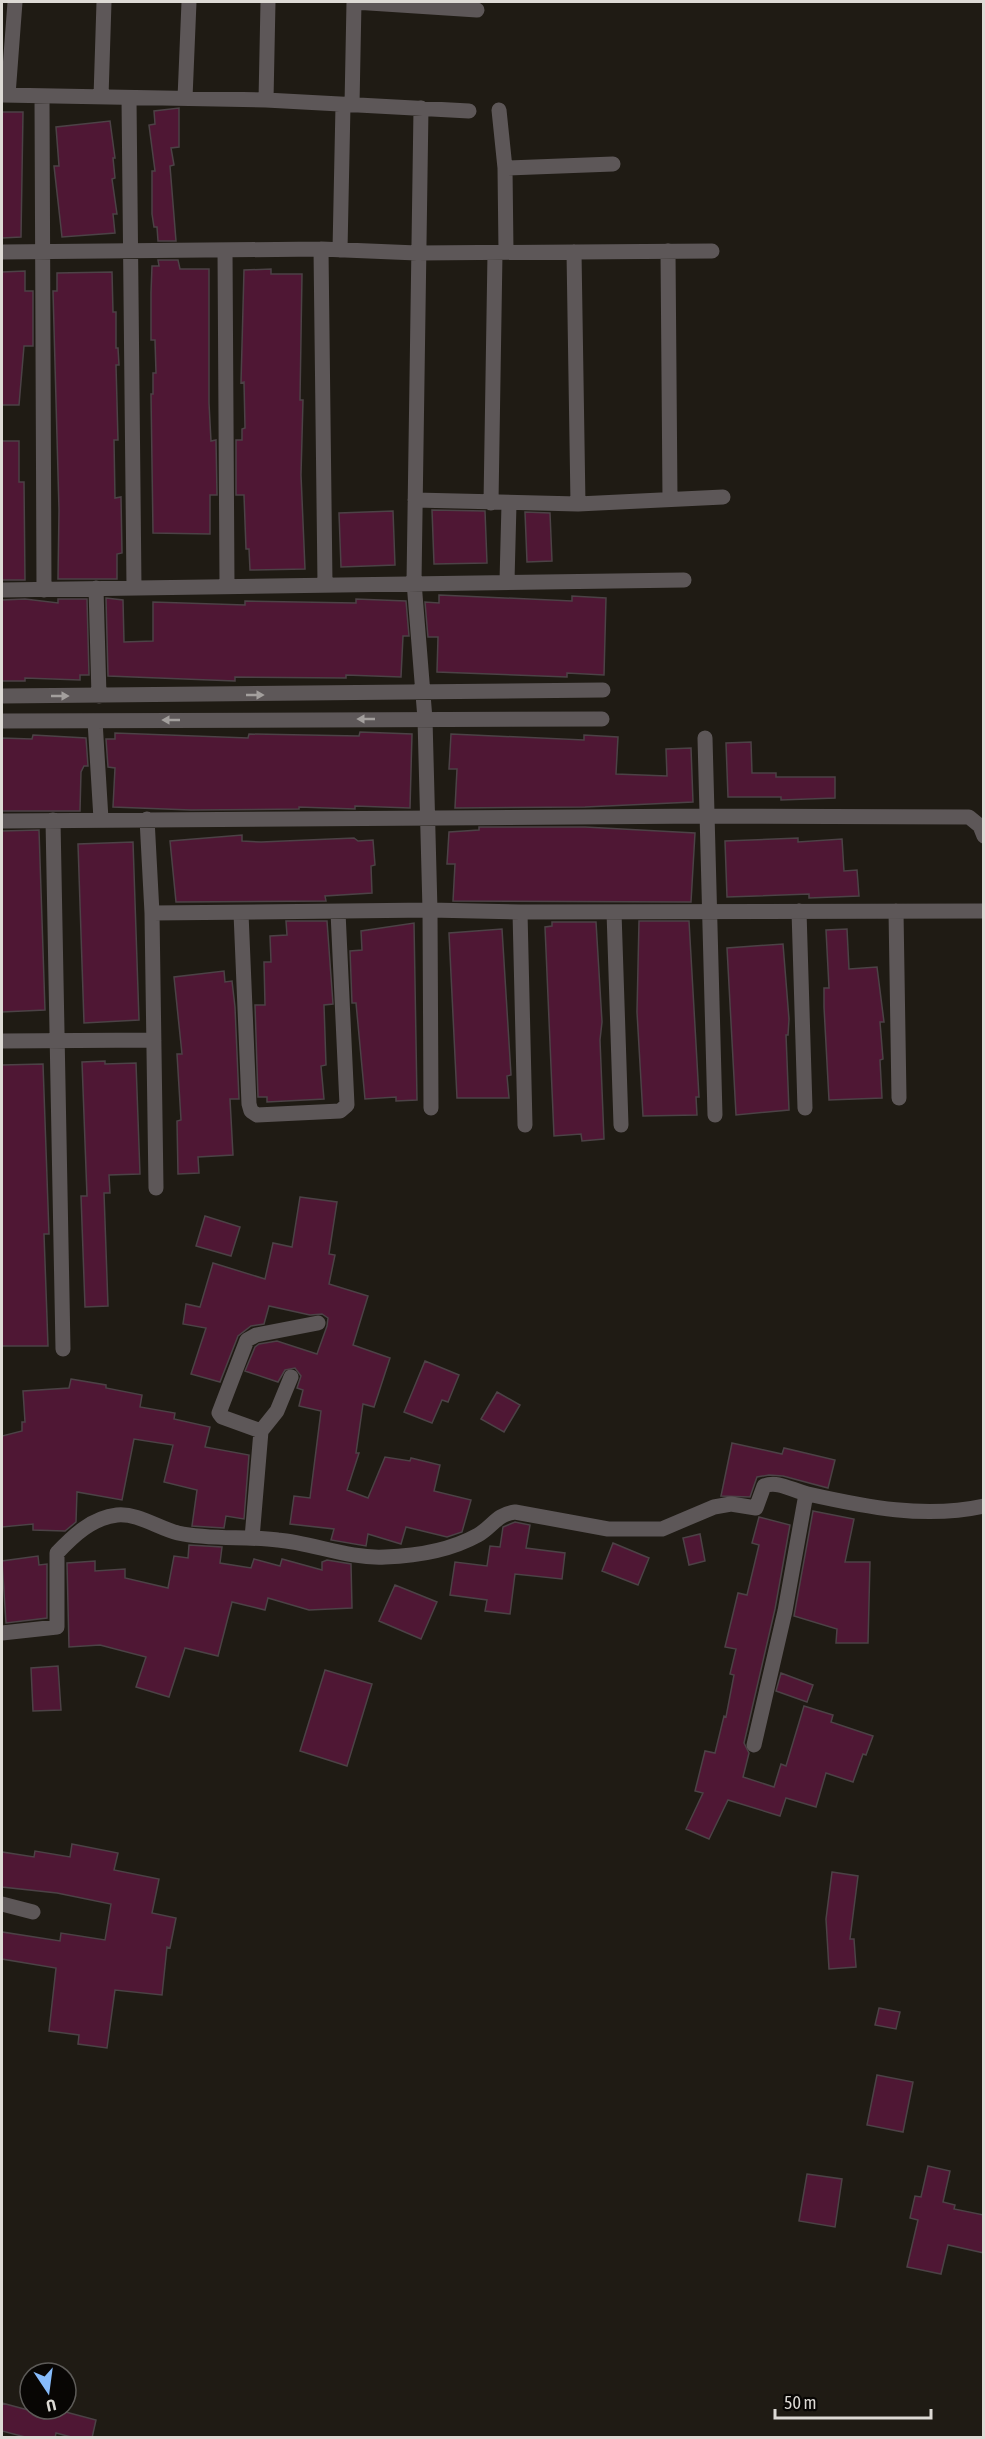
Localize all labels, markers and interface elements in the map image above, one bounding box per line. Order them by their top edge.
one-way arrow [245,690,264,699]
one-way arrow [50,691,69,701]
one-way arrow [357,714,376,724]
one-way arrow [162,716,181,725]
north arrow [18,2361,78,2421]
scale bar [775,2382,931,2420]
text: 50 m [784,2392,816,2413]
text: U [45,2396,58,2415]

